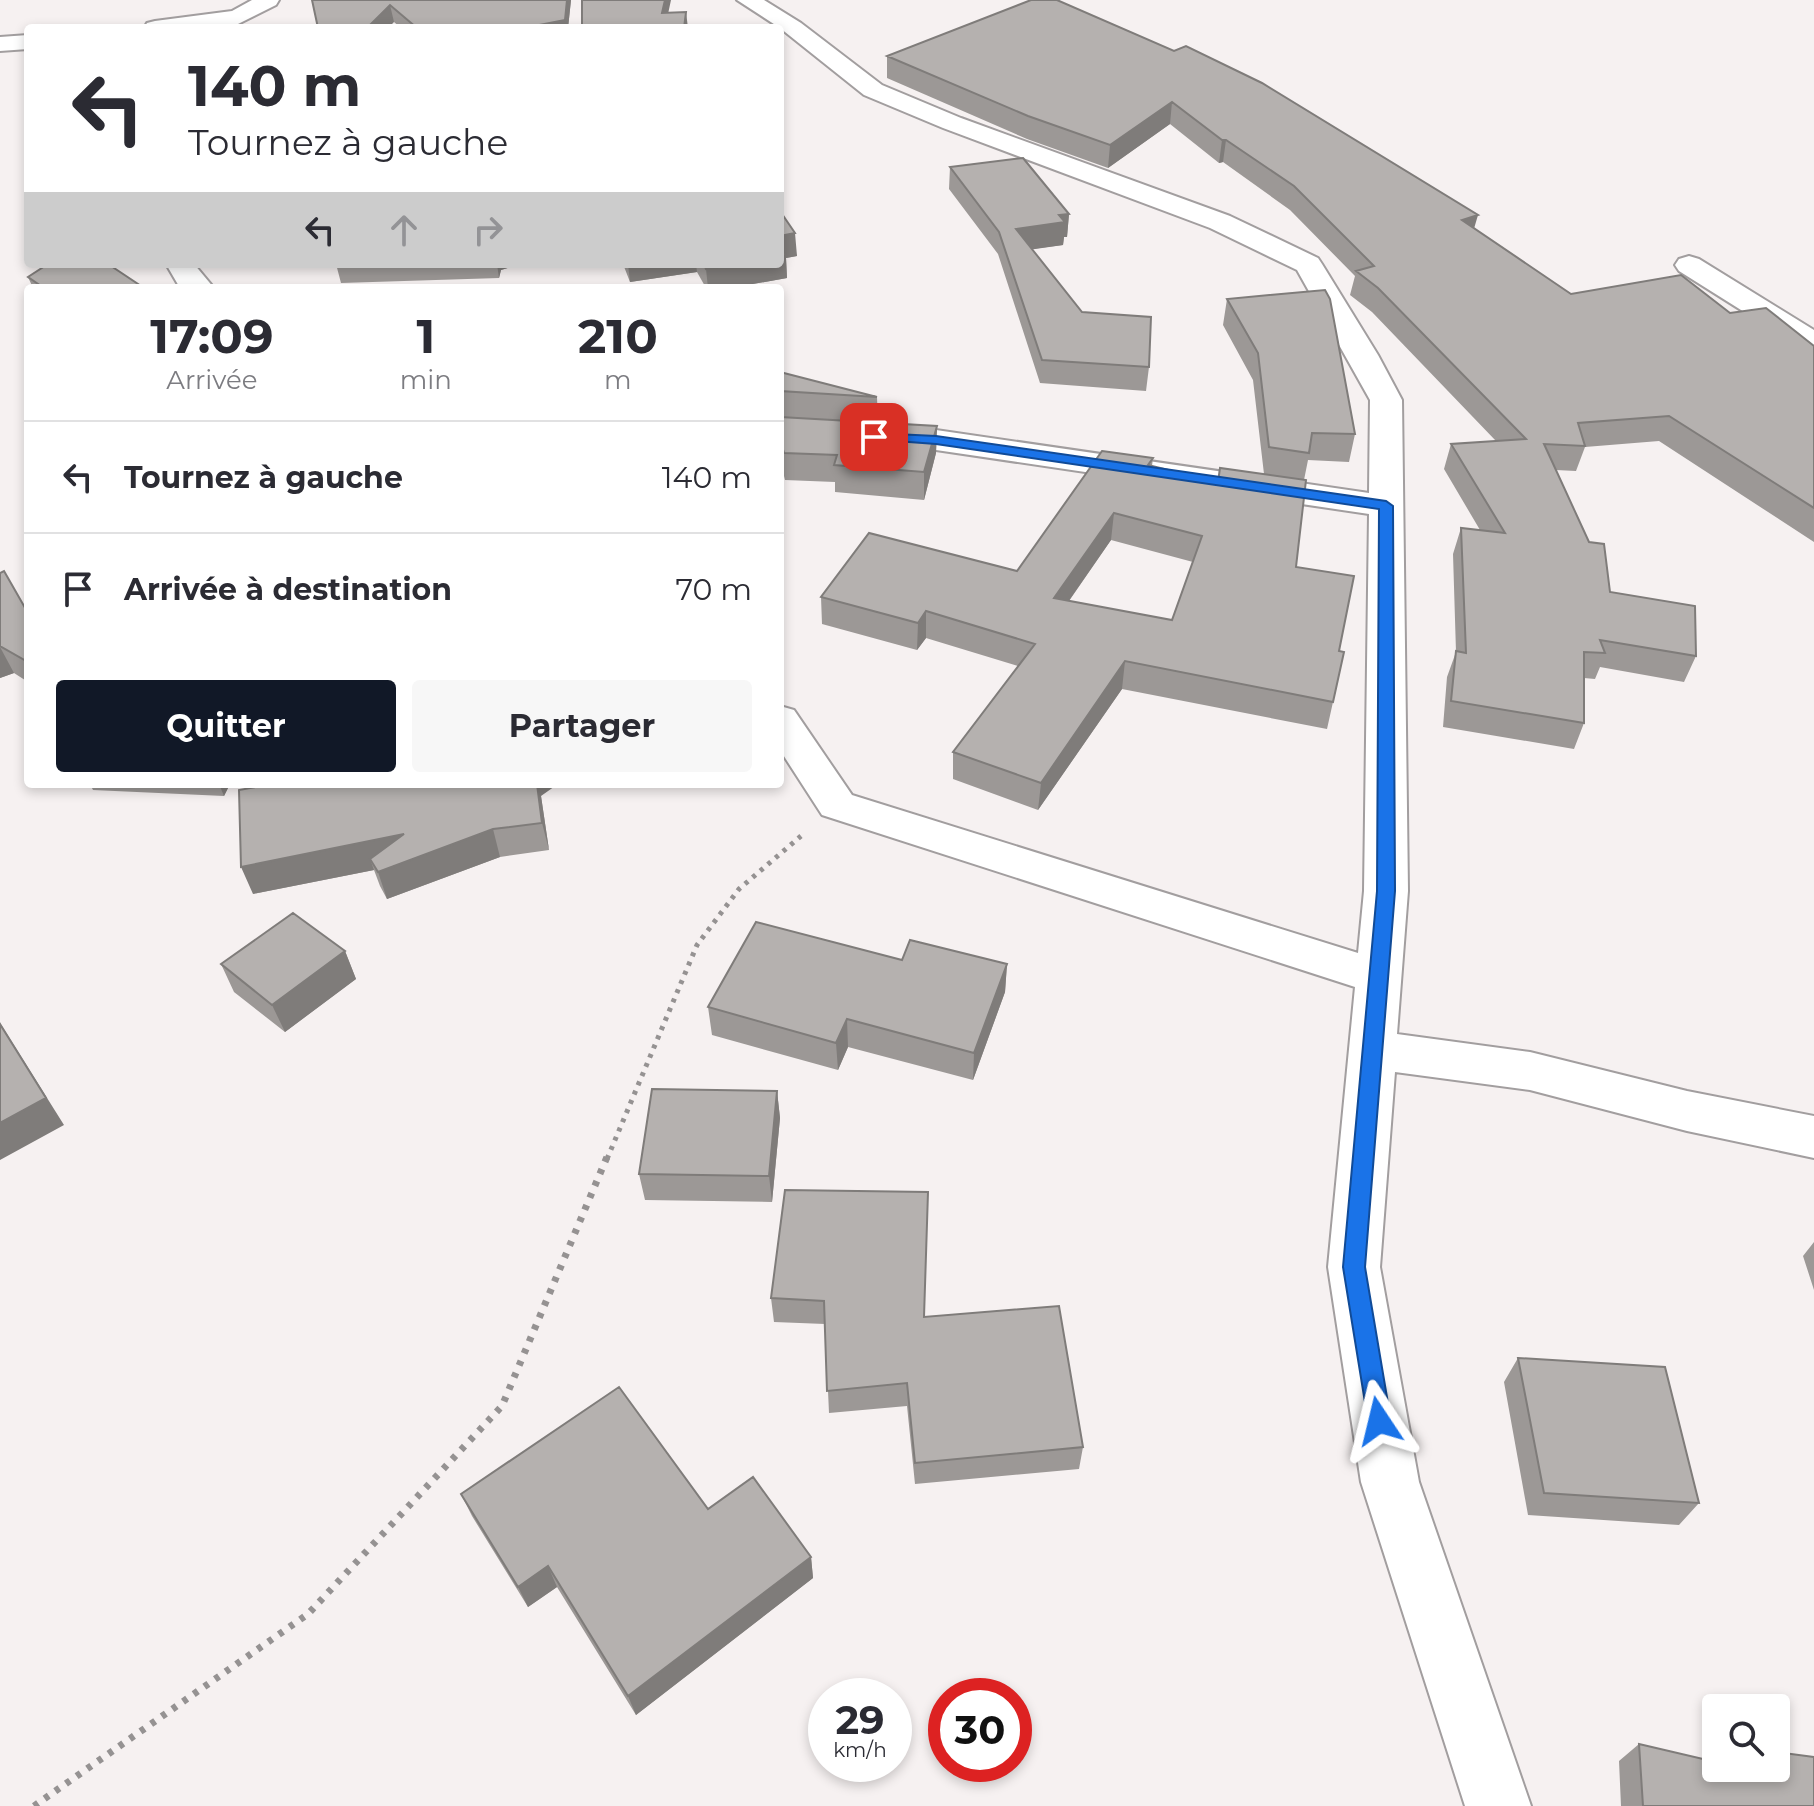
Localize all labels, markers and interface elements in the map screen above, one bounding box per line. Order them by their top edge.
text: 140 m [188,52,361,120]
icon: left [56,56,160,160]
text: Tournez à gauche [188,120,508,164]
icon: left [298,208,342,252]
icon: ahead [382,208,426,252]
icon: right [466,208,510,252]
text: 17:09 [150,307,274,365]
text: 1 [416,307,435,365]
text: 210 [578,307,658,365]
text: Arrivée [166,364,257,396]
text: min [400,364,452,396]
text: m [604,364,632,396]
pin [840,403,908,471]
icon: arrive [852,415,896,459]
icon: left [56,455,100,499]
text: Tournez à gauche [124,459,403,496]
text: 140 m [662,459,752,496]
icon: arrive [56,567,100,611]
text: Arrivée à destination [124,571,452,608]
text: 70 m [675,571,752,608]
button: Quitter [56,680,396,772]
button: Partager [412,680,752,772]
position arrow [1337,1379,1421,1463]
speed limit sign: 30 [928,1678,1032,1782]
map controls [1702,1694,1790,1782]
button: search [1702,1694,1790,1782]
text: 29 [835,1695,885,1744]
text: km/h [833,1738,887,1762]

